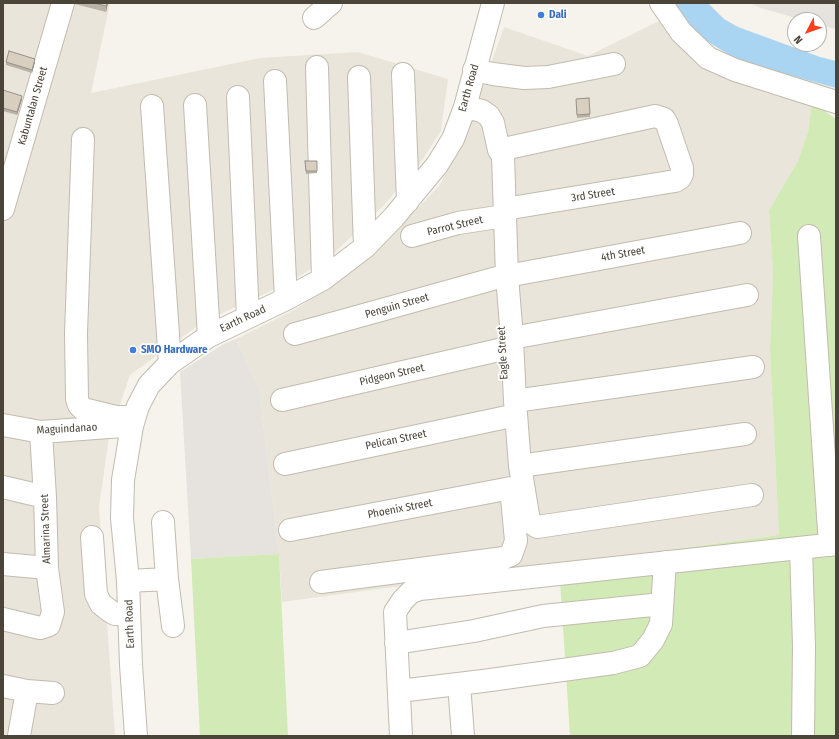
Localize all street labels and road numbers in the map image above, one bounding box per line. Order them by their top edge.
street label: Earth Road [456,63,482,113]
street label: Kabuntalan Street [15,65,51,147]
street label: 3rd Street [570,185,616,205]
street label: Parrot Street [426,213,484,239]
street label: 4th Street [600,244,646,264]
street label: Penguin Street [364,291,430,321]
street label: Earth Road [218,303,268,335]
street label: Eagle Street [495,326,511,380]
street label: Pidgeon Street [358,361,426,389]
street label: Maguindanao [36,421,98,437]
street label: Pelican Street [364,427,428,453]
street label: Almarina Street [38,494,54,564]
street label: Phoenix Street [367,496,433,522]
street label: Earth Road [123,599,137,649]

